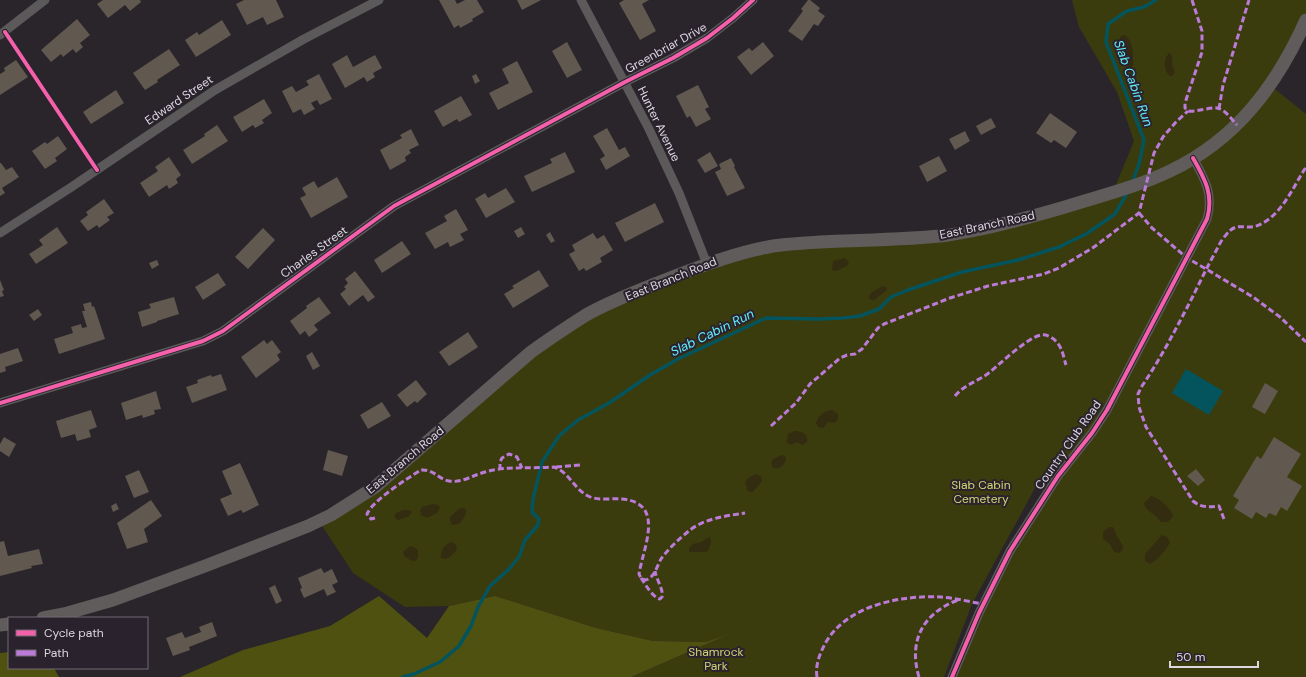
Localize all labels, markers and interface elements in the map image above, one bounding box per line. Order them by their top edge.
street label: Greenbriar Drive [622,19,710,77]
water label: Slab Cabin Run [1110,38,1157,129]
street label: Edward Street [142,71,216,129]
street label: Hunter Avenue [634,84,684,164]
street label: East Branch Road [938,207,1036,243]
street label: Charles Street [277,222,351,282]
street label: East Branch Road [623,253,719,305]
water label: Slab Cabin Run [668,305,757,360]
street label: Country Club Road [1031,397,1105,493]
street label: East Branch Road [363,423,447,497]
park label: Slab Cabin Cemetery [951,477,1011,507]
legend [8,617,148,669]
text: Cycle path [44,625,104,641]
scale bar [1170,643,1258,669]
park label: Shamrock Park [688,644,744,674]
text: Path [44,645,69,661]
text: 50 m [1176,649,1205,665]

